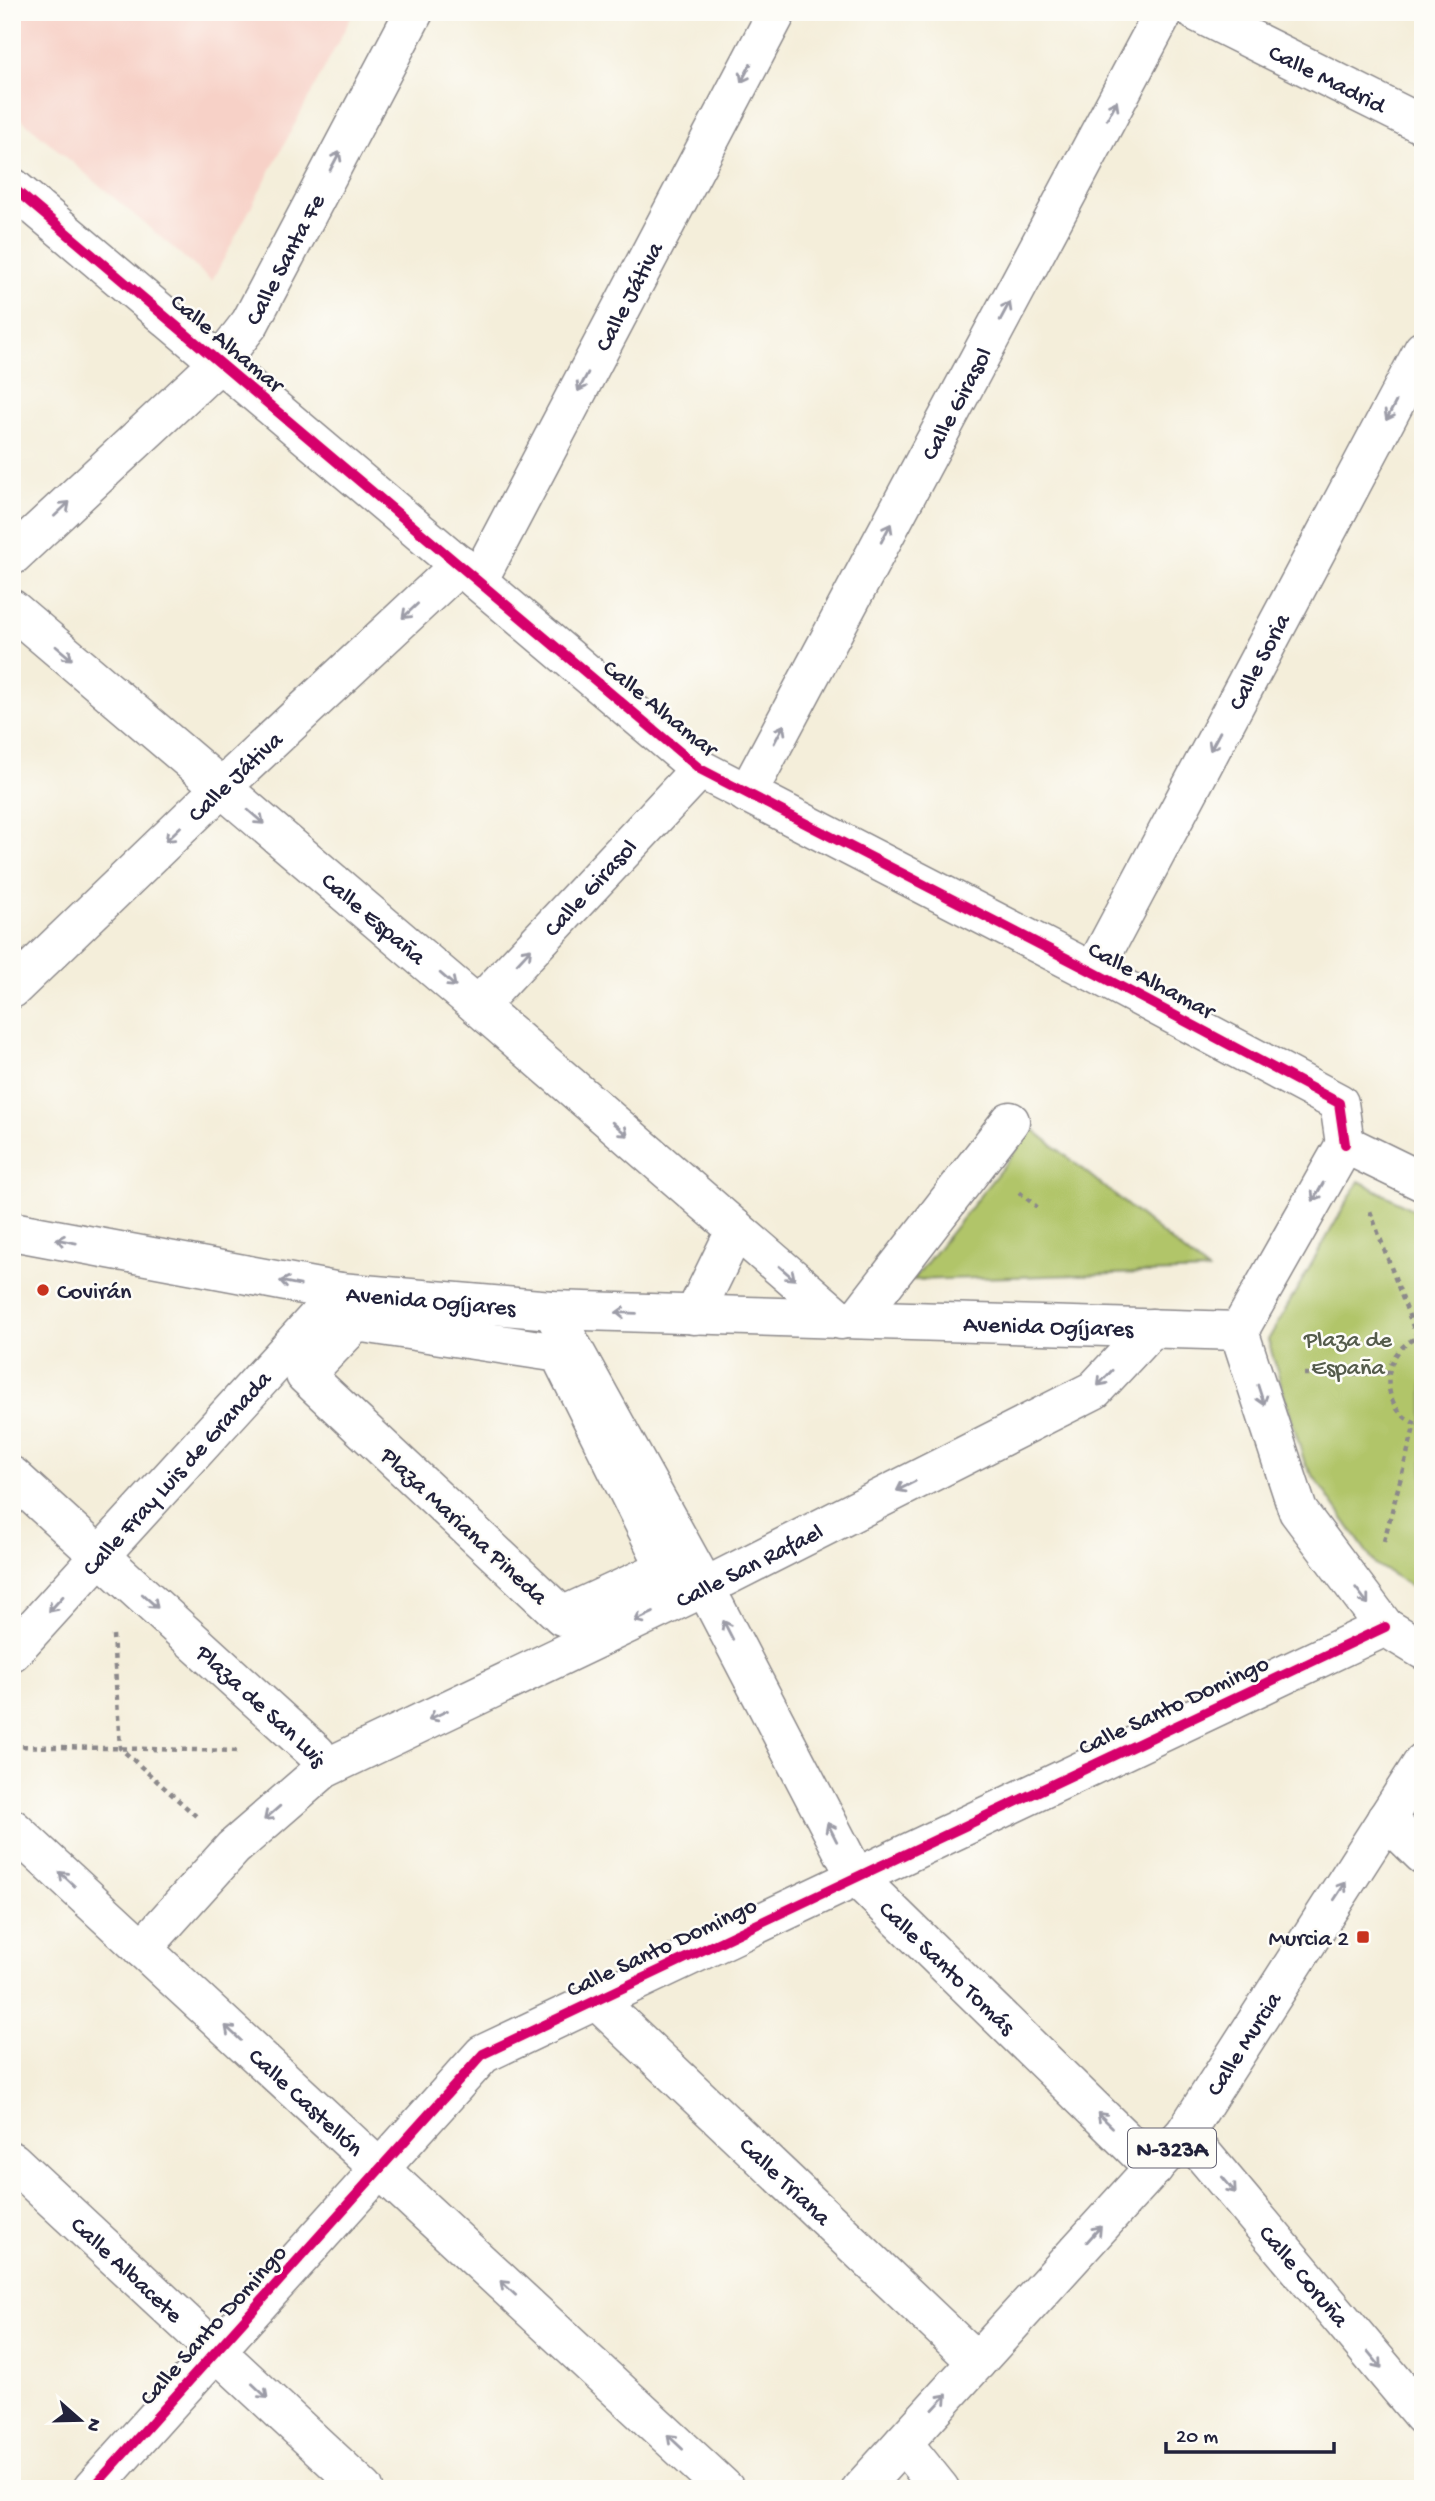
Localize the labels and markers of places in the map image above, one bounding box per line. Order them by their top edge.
place label: Covirán [57,1279,132,1308]
marker: Covirán [35,1282,51,1298]
place label: Murcia 2 [1268,1926,1349,1955]
marker: Murcia 2 [1355,1929,1371,1945]

